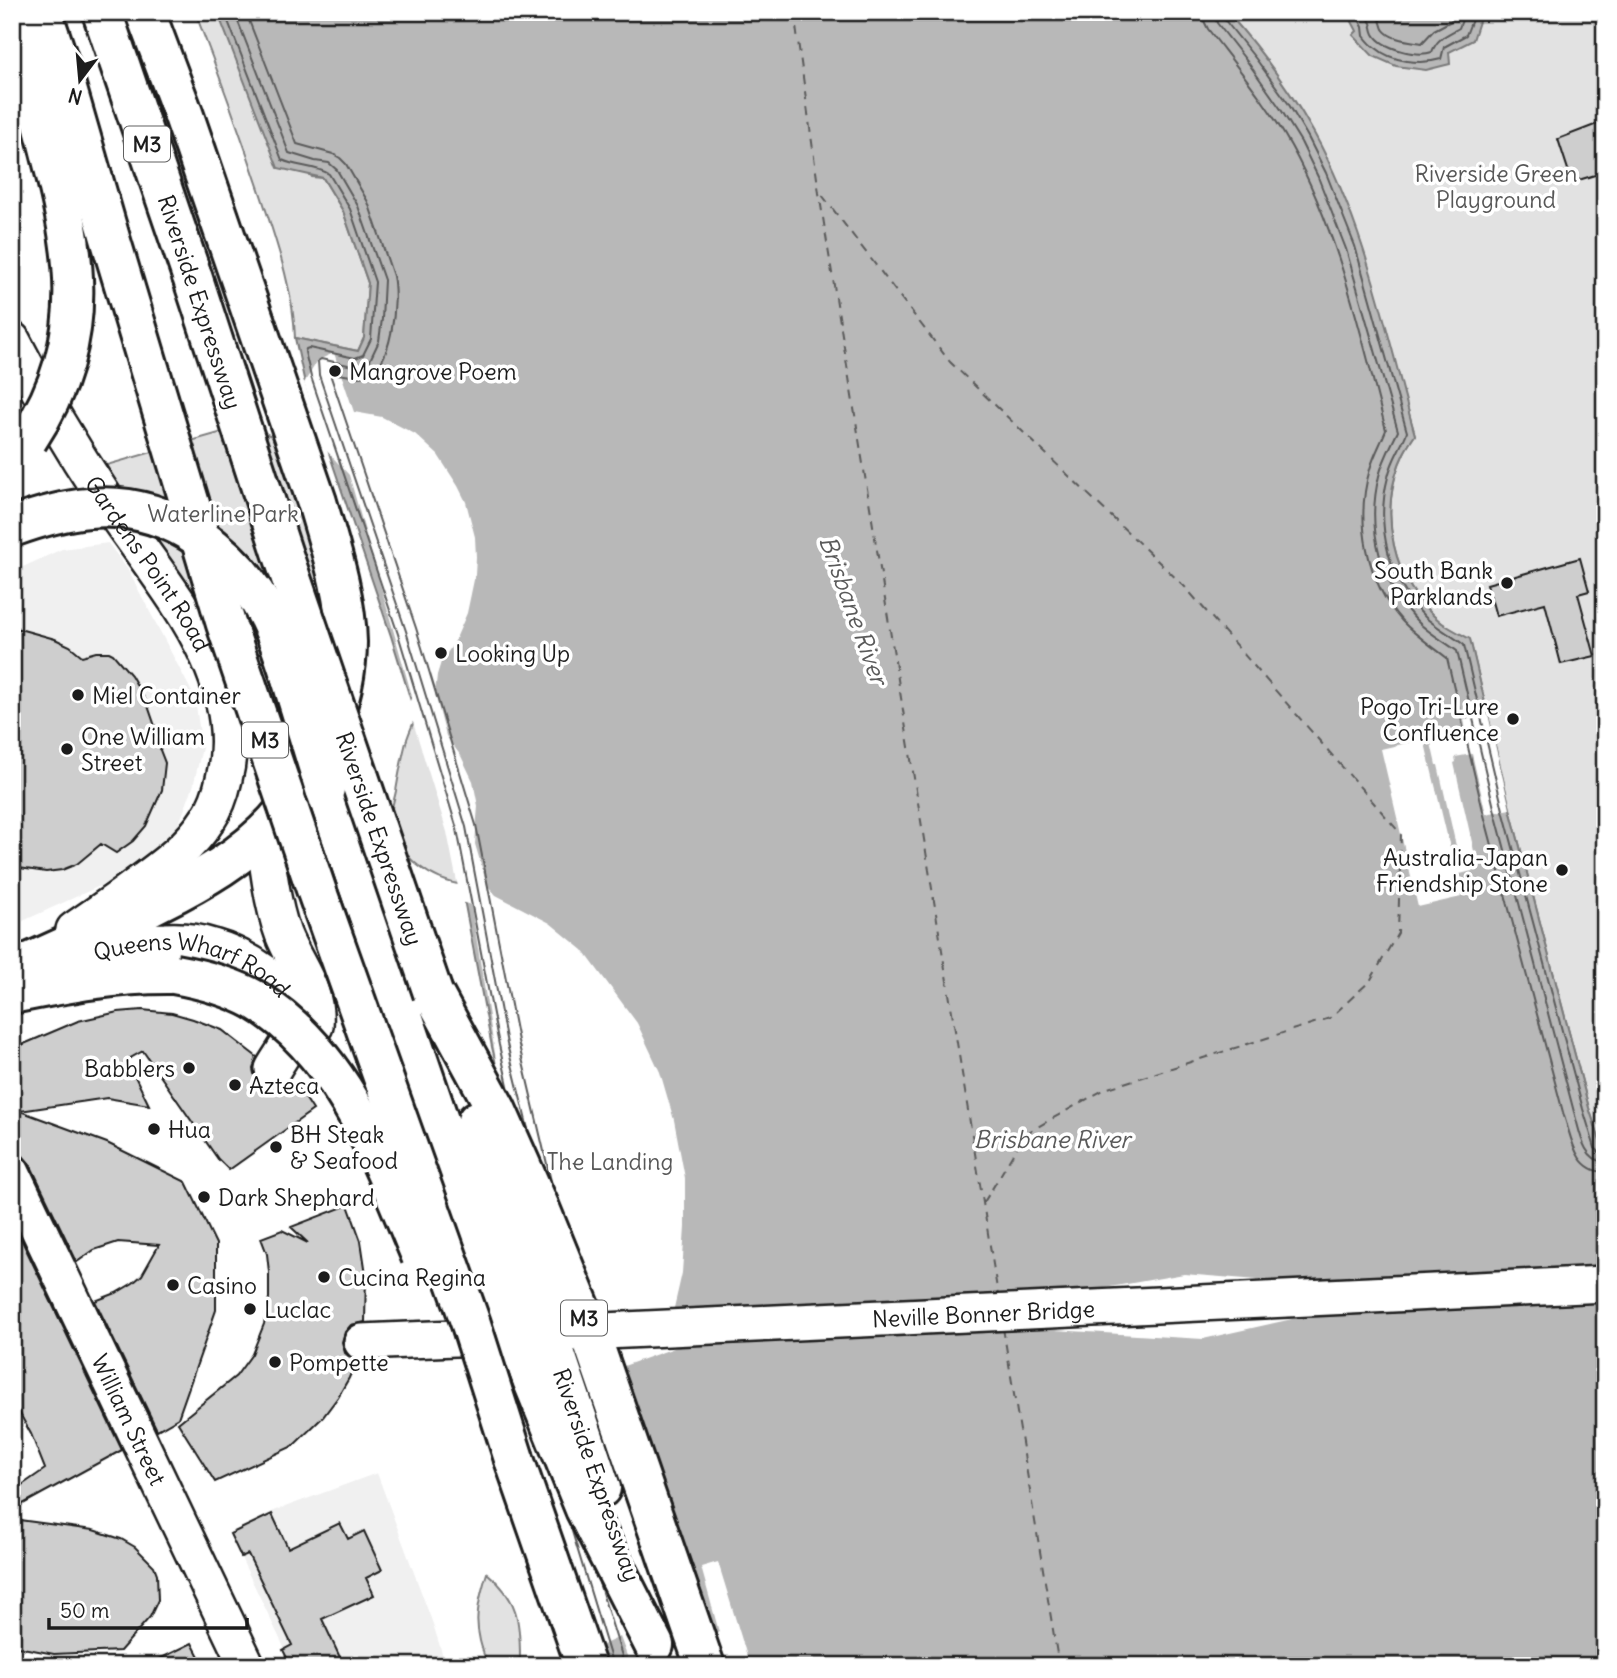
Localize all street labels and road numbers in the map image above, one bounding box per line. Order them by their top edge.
road number: M3 [124,127,170,162]
street label: Riverside Expressway [152,191,248,413]
street label: Gardens Point Road [79,470,218,656]
road number: M3 [242,722,288,758]
street label: Riverside Expressway [330,728,430,949]
street label: Queens Wharf Road [90,926,297,1003]
street label: Neville Bonner Bridge [871,1293,1096,1333]
road number: M3 [561,1300,607,1336]
street label: William Street [86,1349,173,1490]
street label: Riverside Expressway [547,1365,647,1585]

